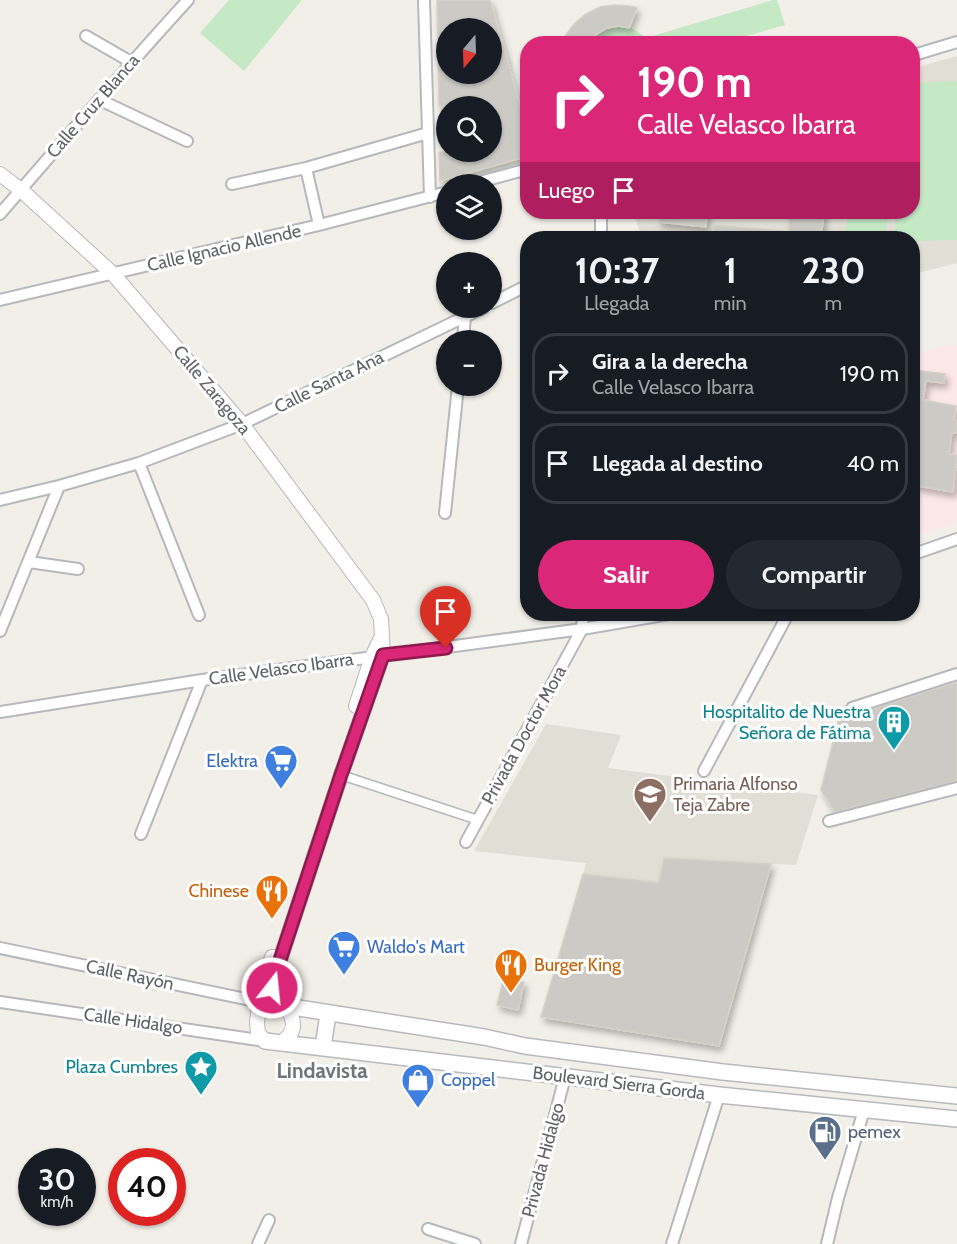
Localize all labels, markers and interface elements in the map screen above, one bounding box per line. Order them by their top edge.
north arrow [436,18,502,84]
map controls [436,18,502,396]
street label: Calle Cruz Blanca [42,49,144,162]
text: 190 m [637,56,752,108]
icon: right [538,60,616,138]
button: search [436,96,502,162]
text: Calle Velasco Ibarra [637,108,856,141]
button: layers [436,174,502,240]
icon: arrive [607,174,640,207]
text: Luego [538,177,595,204]
street label: Calle Ignacio Allende [145,220,303,276]
text: 10:37 [575,248,659,292]
text: 1 [724,248,737,292]
text: 230 [801,248,865,292]
button: + [436,252,502,318]
text: Llegada [584,291,649,315]
text: min [714,291,747,315]
text: m [825,291,842,315]
button: − [436,330,502,396]
street label: Calle Zaragoza [168,341,256,439]
street label: Calle Santa Ana [271,346,388,418]
text: Gira a la derecha [592,348,748,375]
icon: right [541,357,574,390]
text: 190 m [840,360,899,387]
text: Calle Velasco Ibarra [592,375,754,399]
icon: arrive [541,447,574,480]
text: Llegada al destino [592,450,763,477]
text: 40 m [847,450,899,477]
button: Salir [538,540,714,609]
button: Compartir [726,540,902,609]
pin [420,586,471,648]
icon: arrive [429,595,462,628]
street label: Calle Velasco Ibarra [207,648,355,690]
street label: Privada Doctor Mora [477,662,571,808]
place label: Hospitalito de Nuestra Señora de Fátima [703,701,871,744]
building icon: Hospitalito de Nuestra Señora de Fátima [876,704,912,751]
supermarket icon: Elektra [263,743,299,790]
place label: Elektra [206,750,258,772]
place label: Primaria Alfonso Teja Zabre [673,773,798,816]
school or university icon: Primaria Alfonso Teja Zabre [632,776,668,823]
restaurant icon: Chinese [254,873,290,920]
place label: Chinese [188,880,249,902]
supermarket icon: Waldo's Mart [326,929,362,976]
place label: Waldo's Mart [367,936,465,958]
restaurant icon: Burger King [493,947,529,994]
place label: Burger King [534,954,622,976]
street label: Calle Rayón [84,955,176,995]
position arrow [240,956,304,1020]
street label: Calle Hidalgo [82,1003,184,1039]
place icon: Plaza Cumbres [183,1049,219,1096]
place label: Plaza Cumbres [66,1056,178,1078]
district label: Lindavista [276,1058,368,1083]
shop icon: Coppel [400,1062,436,1109]
street label: Boulevard Sierra Gorda [531,1062,707,1105]
place label: Coppel [441,1069,496,1091]
street label: Privada Hidalgo [517,1100,569,1220]
fuel station icon: pemex [807,1114,843,1161]
place label: pemex [848,1121,901,1143]
speed limit sign: 40 [108,1148,186,1226]
text: 30 [38,1161,76,1198]
text: km/h [41,1193,73,1211]

